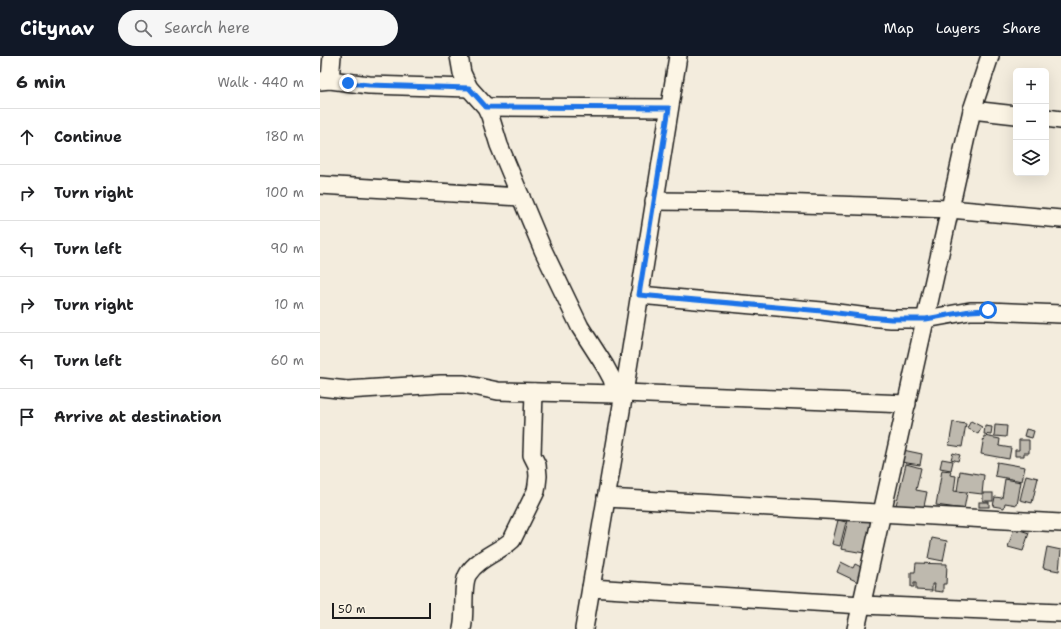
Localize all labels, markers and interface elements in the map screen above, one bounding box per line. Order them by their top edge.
search box [118,10,398,46]
text: Citynav [20,16,94,41]
icon: search [132,17,154,39]
text: Search here [164,18,250,38]
text: Map [884,19,914,37]
text: Layers [936,19,980,37]
text: Share [1002,19,1041,37]
map controls [1013,68,1049,176]
button: + [1013,68,1049,104]
text: 6 min [16,71,66,93]
text: Walk · 440 m [218,74,304,91]
route end [339,74,357,92]
button: − [1013,104,1049,140]
icon: ahead [16,126,38,148]
text: Continue [54,127,122,147]
text: 180 m [265,128,304,145]
button: layers [1013,140,1049,176]
icon: right [16,182,38,204]
text: Turn right [54,183,134,203]
text: 100 m [265,184,304,201]
icon: left [16,238,38,260]
text: Turn left [54,239,122,259]
text: 90 m [270,240,304,257]
icon: right [16,294,38,316]
text: Turn right [54,295,134,315]
text: 10 m [274,296,304,313]
route start [979,301,997,319]
icon: left [16,350,38,372]
text: Turn left [54,351,122,371]
text: 60 m [271,352,304,369]
icon: arrive [16,406,38,428]
text: Arrive at destination [54,407,222,427]
scale bar [332,601,431,620]
text: 50 m [338,602,366,617]

